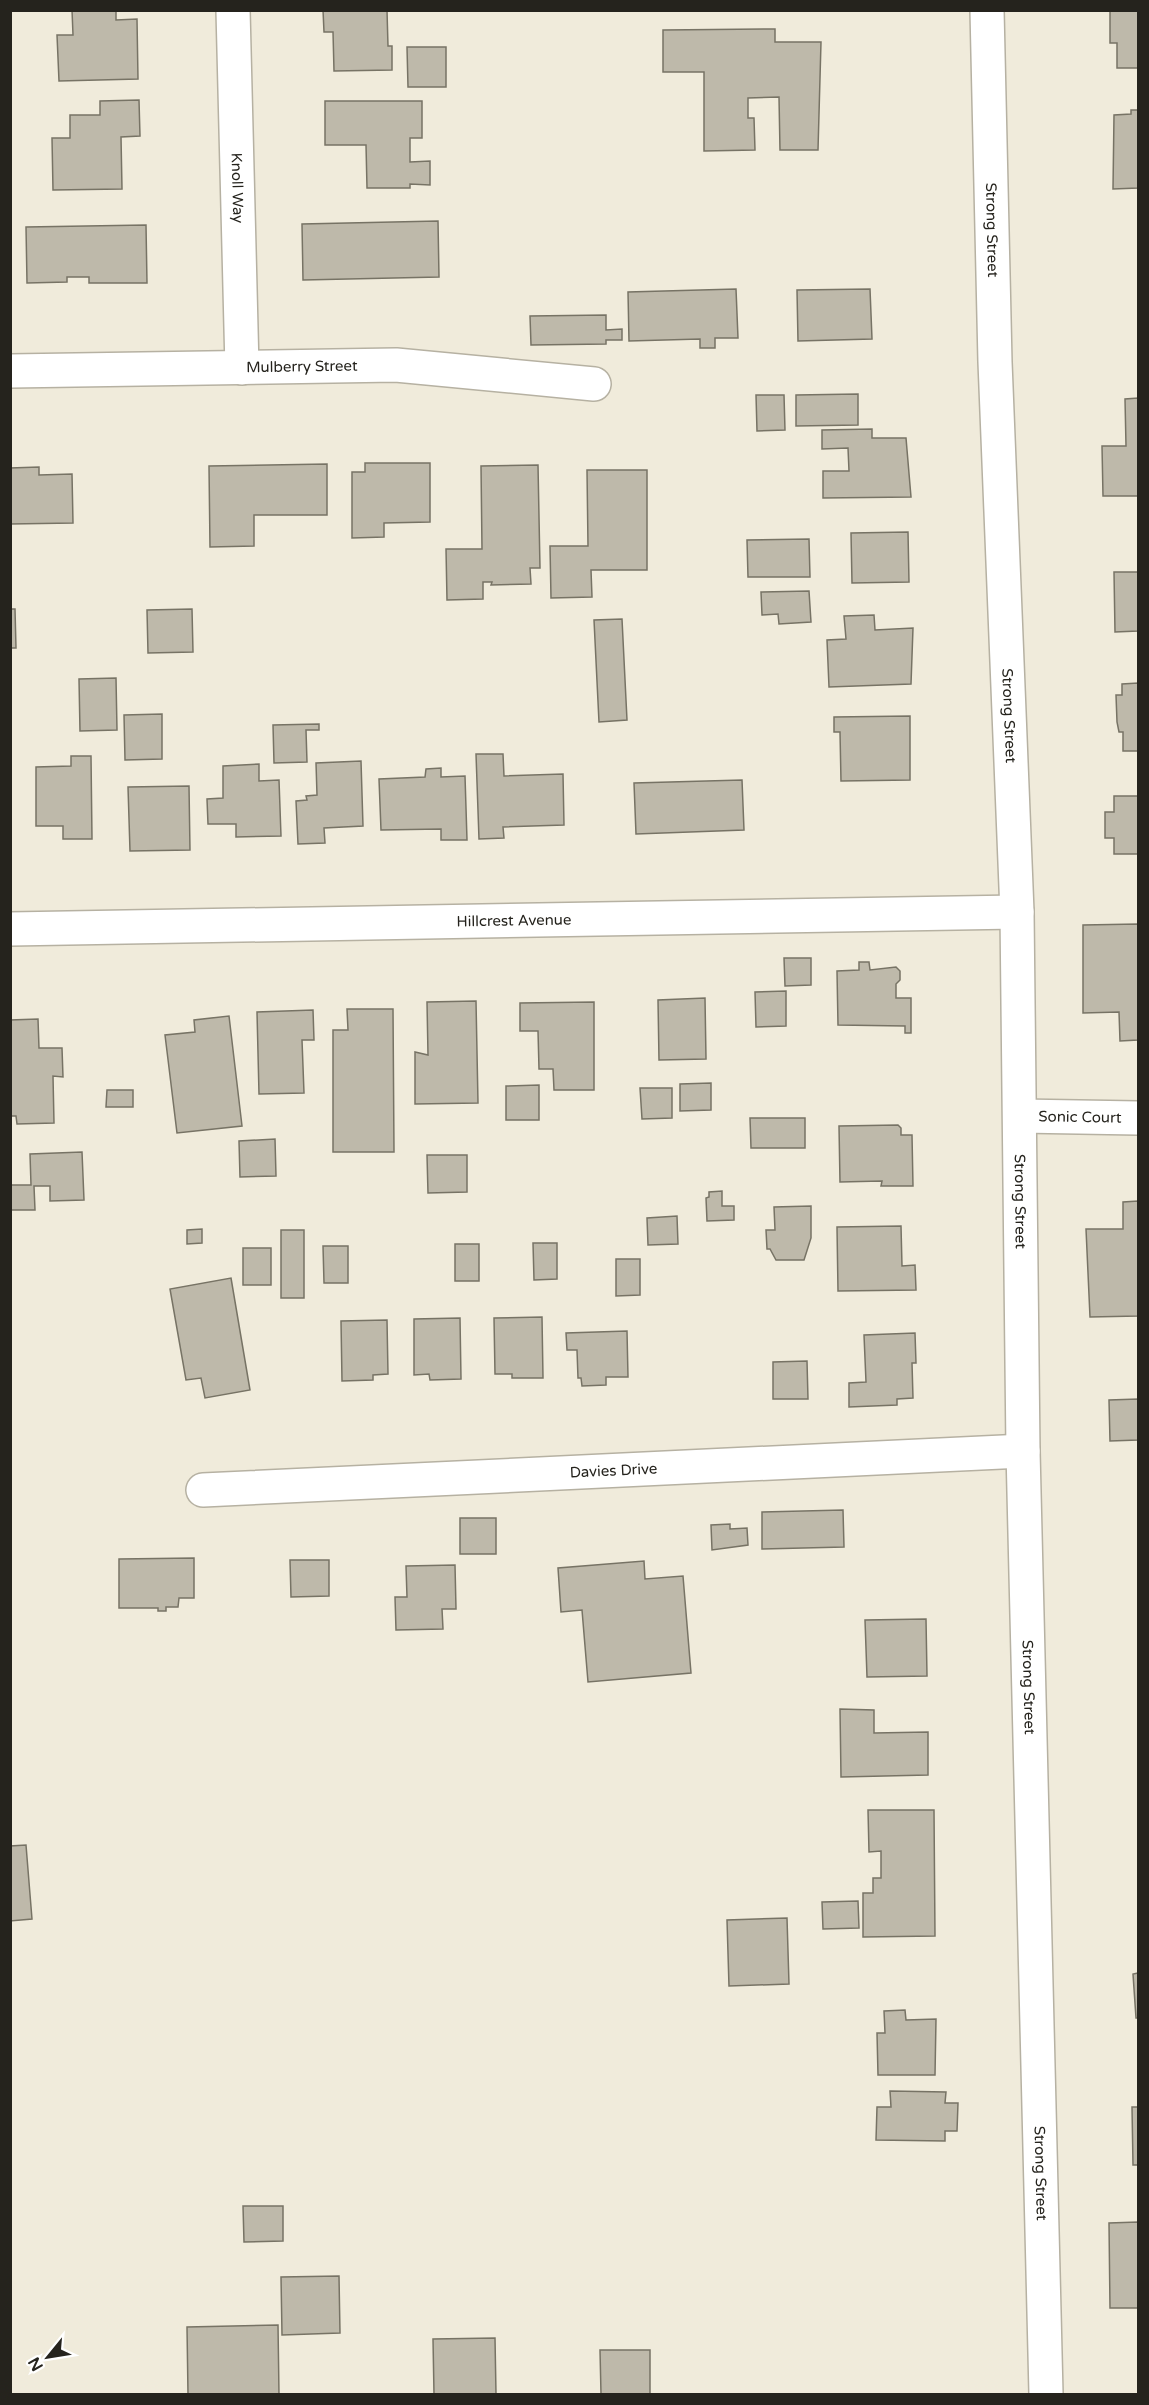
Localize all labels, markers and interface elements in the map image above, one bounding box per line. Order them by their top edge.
street label: Knoll Way [228,152,247,223]
street label: Strong Street [982,182,1002,278]
street label: Mulberry Street [246,357,358,376]
street label: Strong Street [998,668,1020,764]
street label: Hillcrest Avenue [456,911,572,930]
street label: Sonic Court [1038,1107,1122,1127]
street label: Strong Street [1011,1154,1030,1249]
street label: Davies Drive [569,1459,658,1482]
street label: Strong Street [1019,1640,1039,1735]
street label: Strong Street [1030,2126,1051,2221]
north arrow [18,2327,78,2387]
text: N [24,2353,48,2375]

